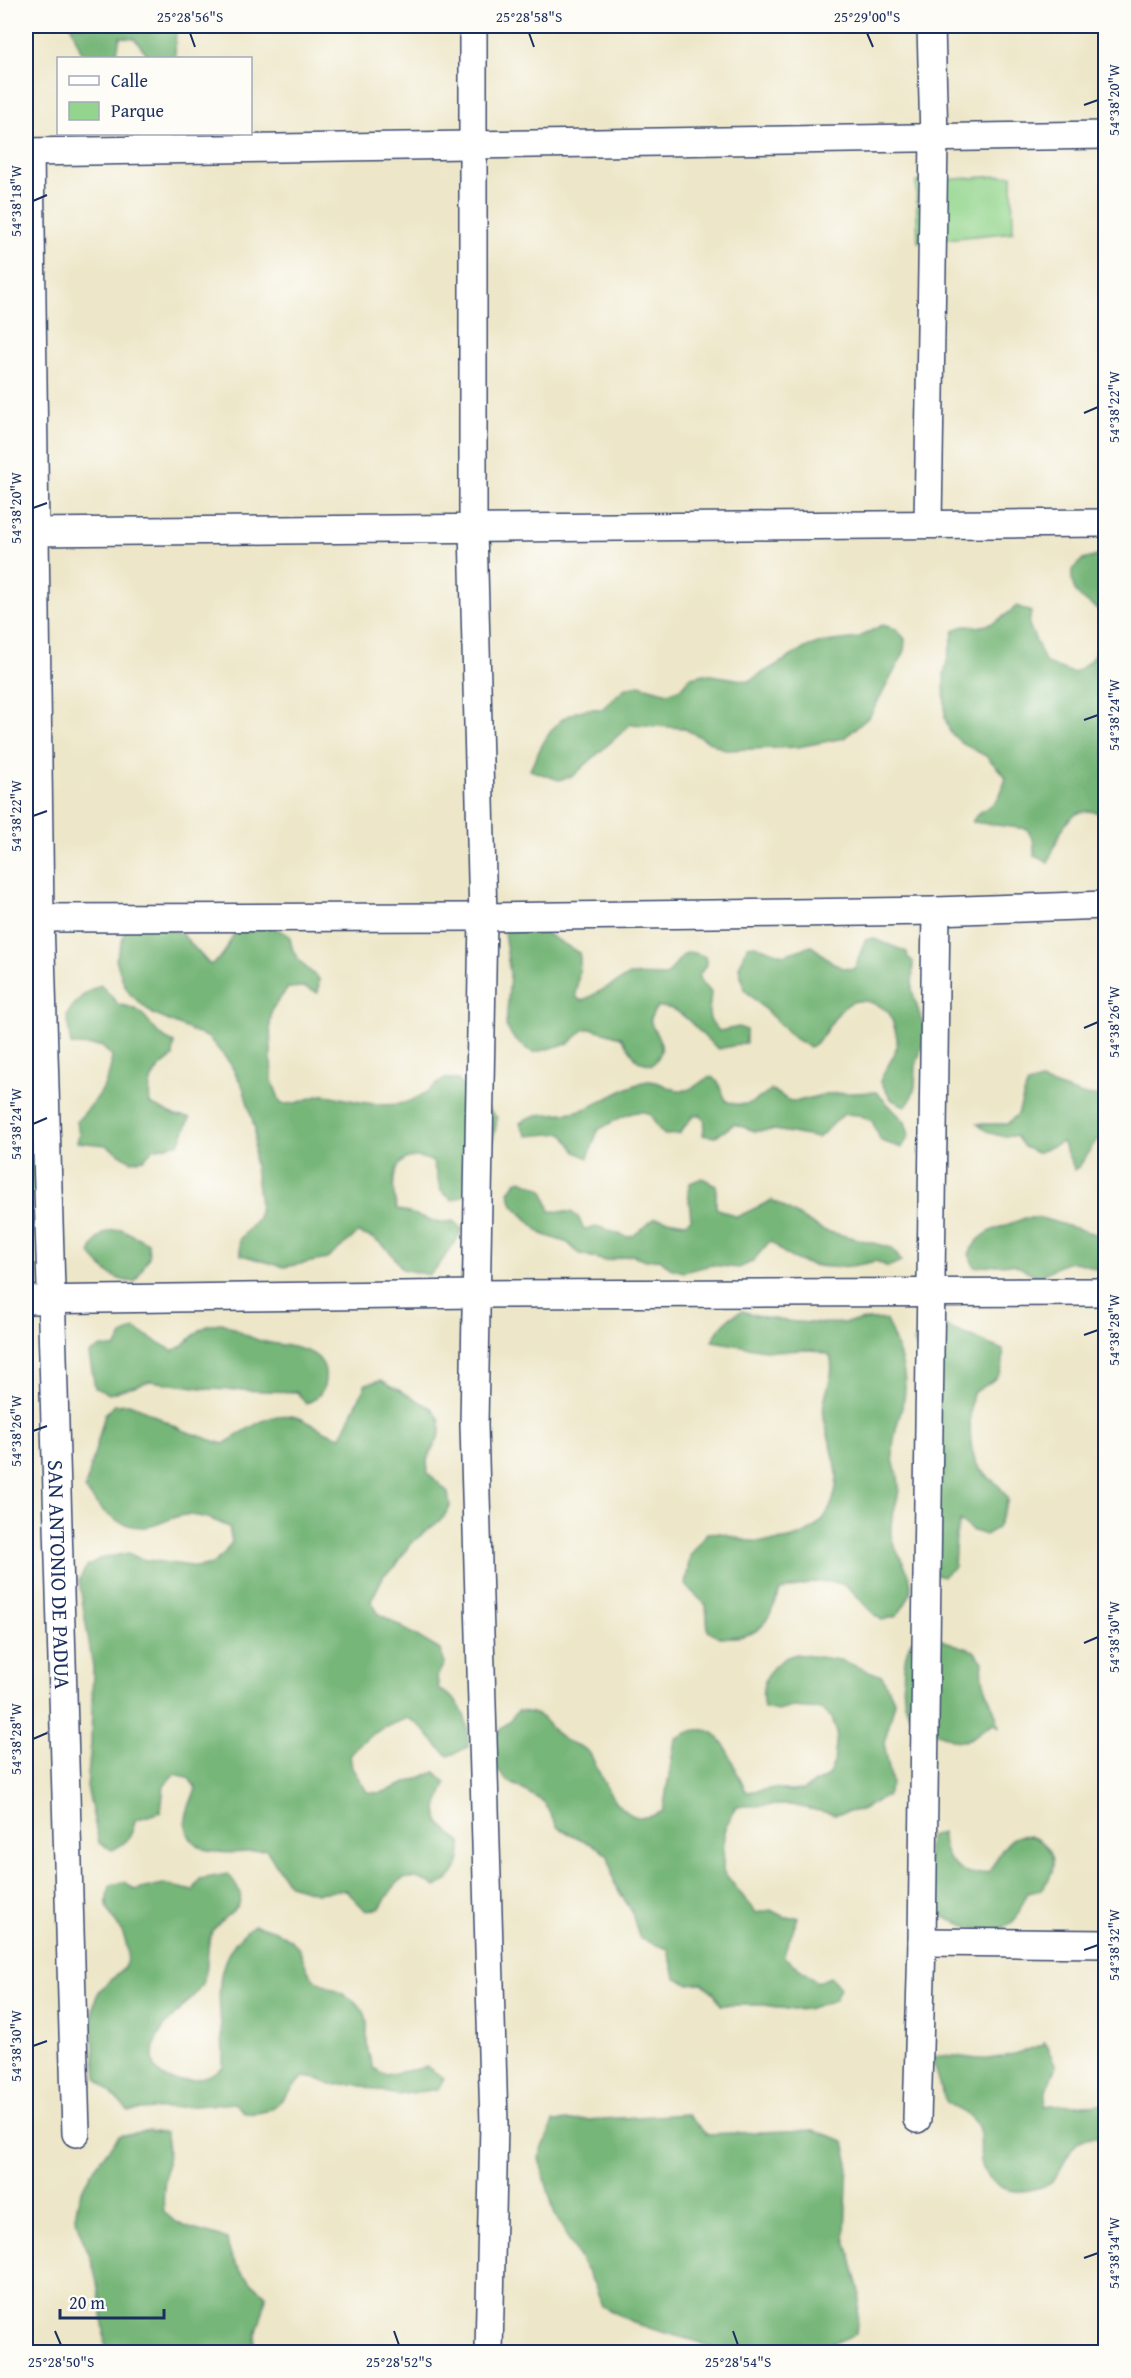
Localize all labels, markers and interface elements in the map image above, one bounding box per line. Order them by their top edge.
text: 25°28'56"S [157,6,223,27]
text: 25°28'58"S [496,6,562,27]
text: 25°29'00"S [834,6,900,27]
legend [57,57,252,135]
text: 54°38'20"W [1103,64,1124,136]
text: Calle [111,67,148,94]
text: Parque [111,97,164,124]
text: 54°38'18"W [5,165,26,237]
text: 54°38'22"W [1103,371,1124,443]
text: 54°38'20"W [5,472,26,544]
text: 54°38'24"W [1103,679,1124,751]
text: 54°38'22"W [5,780,26,852]
text: 54°38'26"W [1103,986,1124,1058]
text: 54°38'24"W [5,1088,26,1160]
text: 54°38'28"W [1103,1294,1124,1366]
text: 54°38'26"W [5,1395,26,1467]
street label: SAN ANTONIO DE PADUA [40,1459,79,1691]
text: 54°38'30"W [1103,1601,1124,1673]
text: 54°38'28"W [5,1703,26,1775]
text: 54°38'32"W [1103,1909,1124,1981]
text: 54°38'30"W [5,2010,26,2082]
text: 54°38'34"W [1103,2217,1124,2289]
scale bar [60,2282,164,2320]
text: 20 m [69,2289,105,2316]
text: 25°28'50"S [28,2351,94,2372]
text: 25°28'52"S [366,2351,432,2372]
text: 25°28'54"S [705,2351,771,2372]

